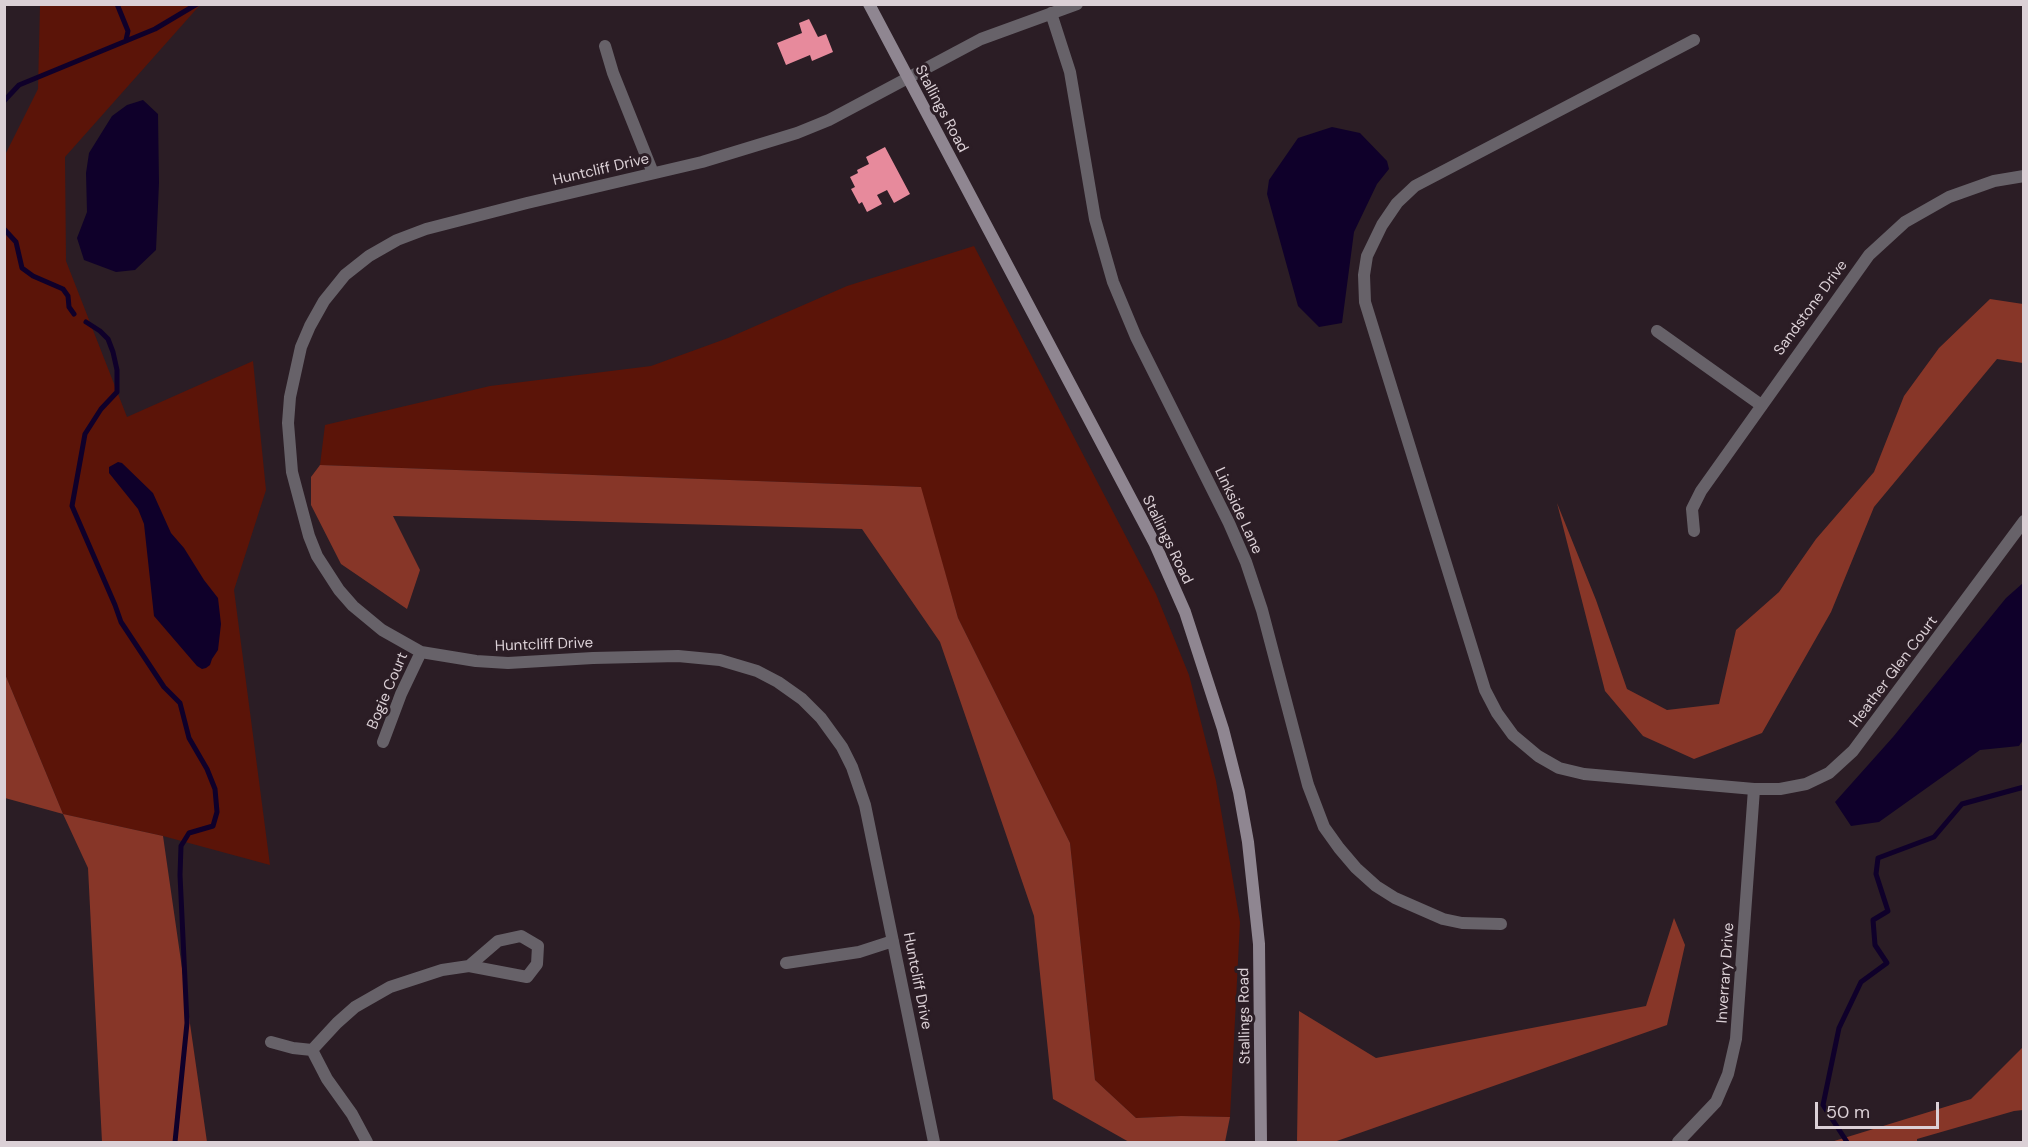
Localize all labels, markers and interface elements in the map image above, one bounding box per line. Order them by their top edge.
street label: Stallings Road [910,62,972,156]
street label: Huntcliff Drive [551,150,651,190]
street label: Sandstone Drive [1770,257,1852,359]
street label: Linkside Lane [1210,465,1266,557]
street label: Stallings Road [1138,493,1196,587]
street label: Heather Glen Court [1846,613,1942,731]
street label: Huntcliff Drive [495,634,593,656]
street label: Bogie Court [364,650,412,732]
street label: Inverrary Drive [1714,922,1738,1024]
street label: Huntcliff Drive [899,931,935,1031]
street label: Stallings Road [1235,968,1255,1064]
scale bar [1818,1090,1942,1128]
text: 50 m [1826,1100,1870,1124]

